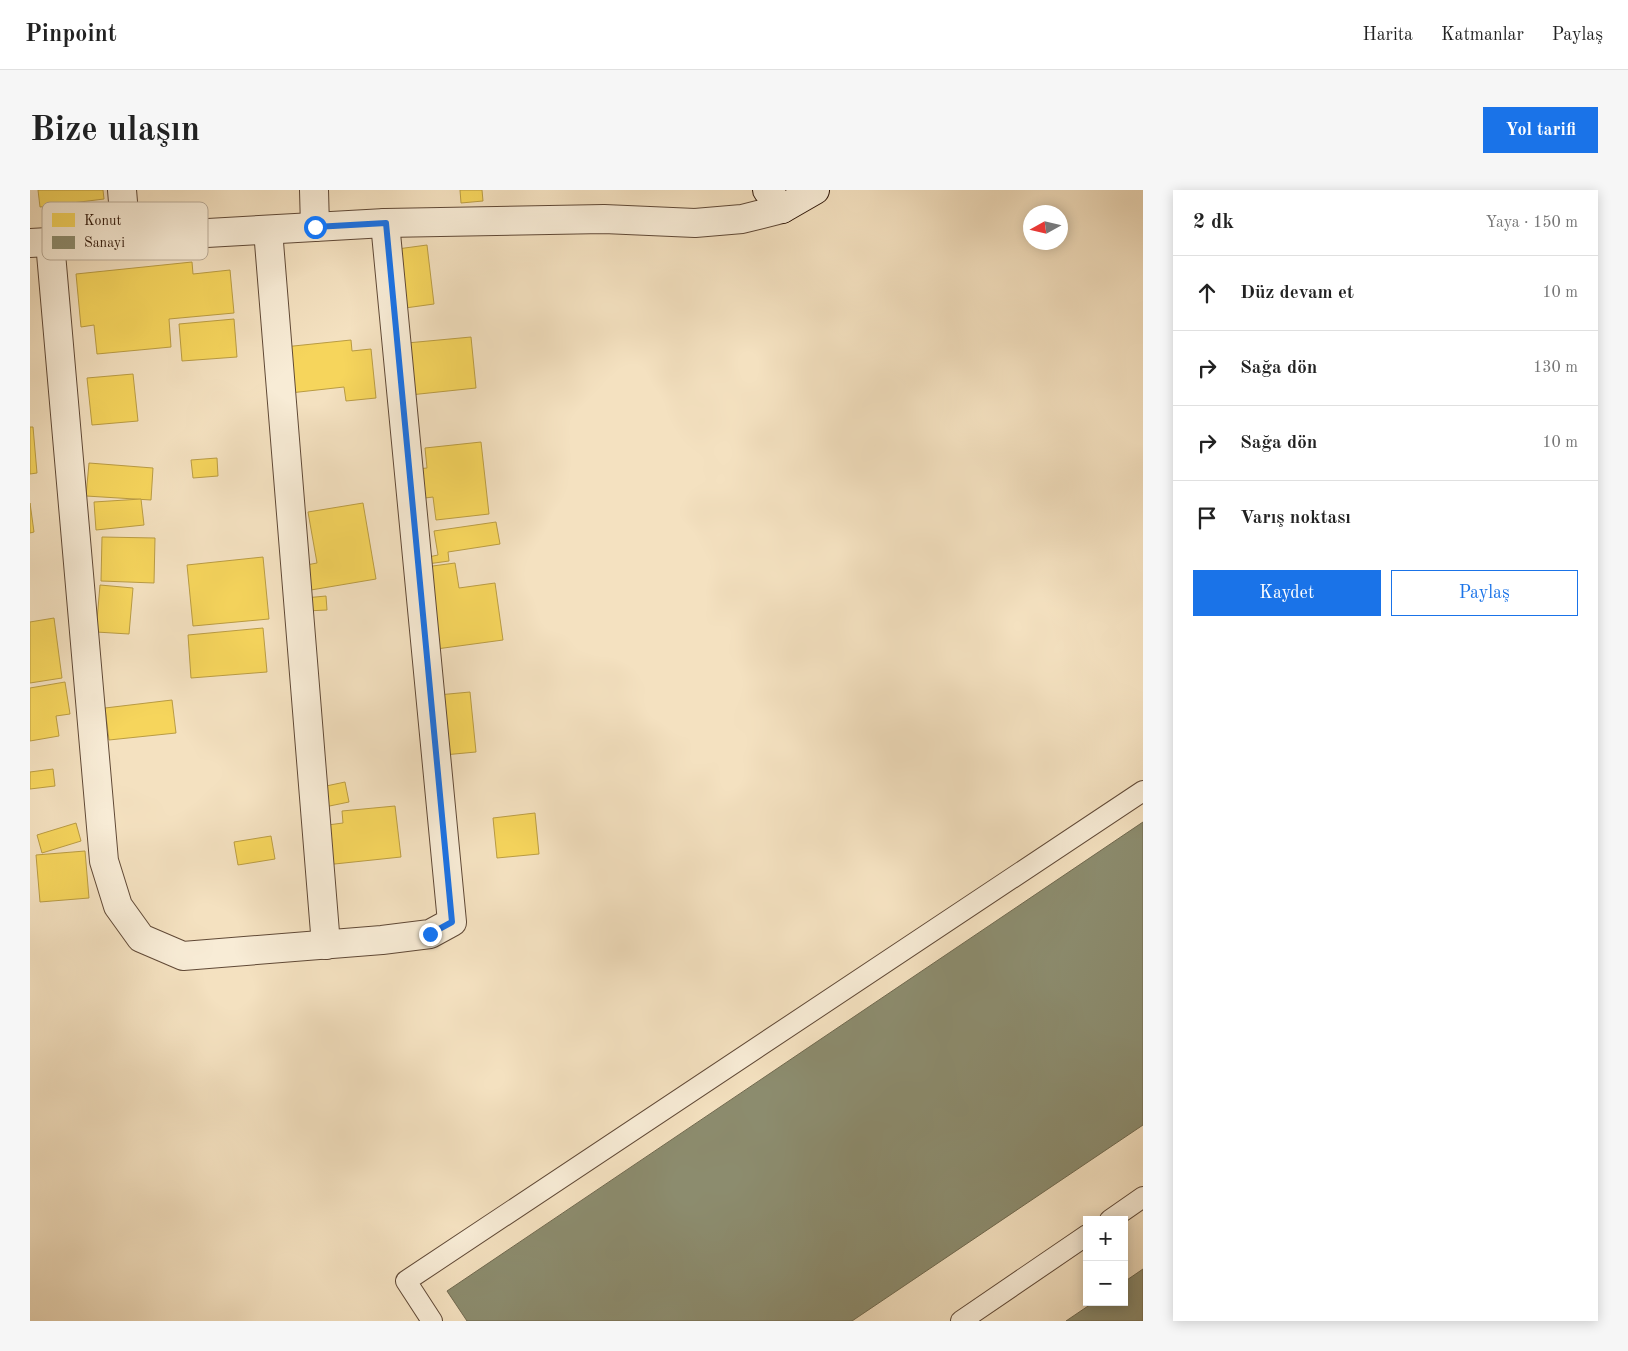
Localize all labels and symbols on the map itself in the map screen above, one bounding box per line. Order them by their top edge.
legend [42,202,208,260]
north arrow [1023,205,1068,250]
text: Konut [84,214,122,228]
route start [304,216,327,239]
text: Sanayi [84,236,125,250]
route end [419,923,442,946]

